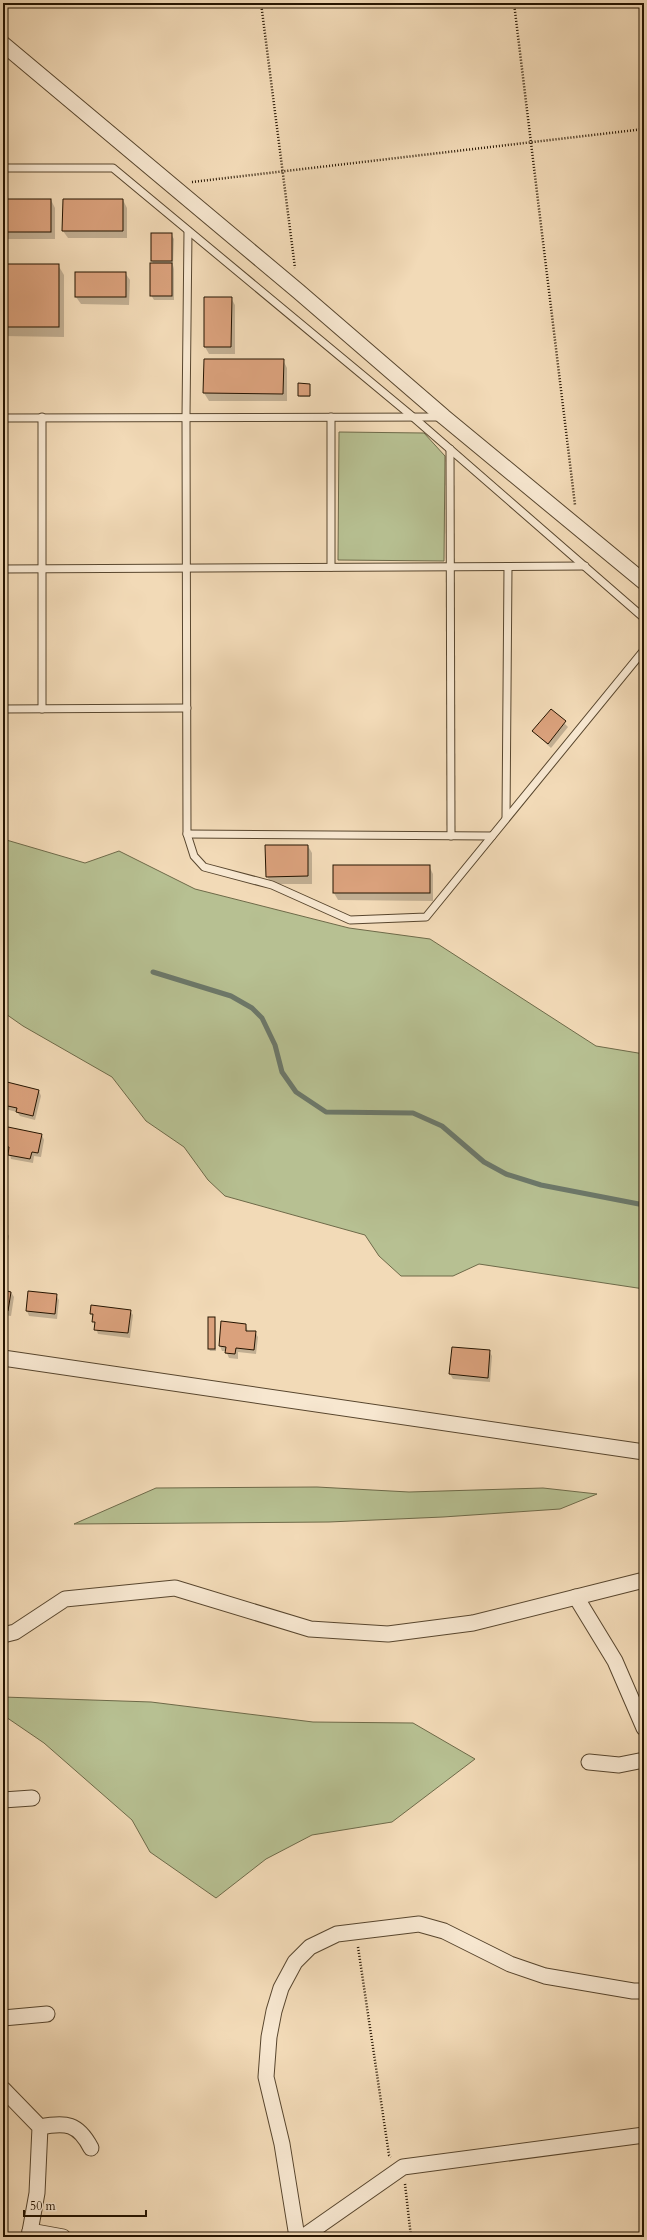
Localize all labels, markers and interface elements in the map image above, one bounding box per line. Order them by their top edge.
scale bar [24,2192,146,2218]
text: 50 m [30,2198,57,2214]

